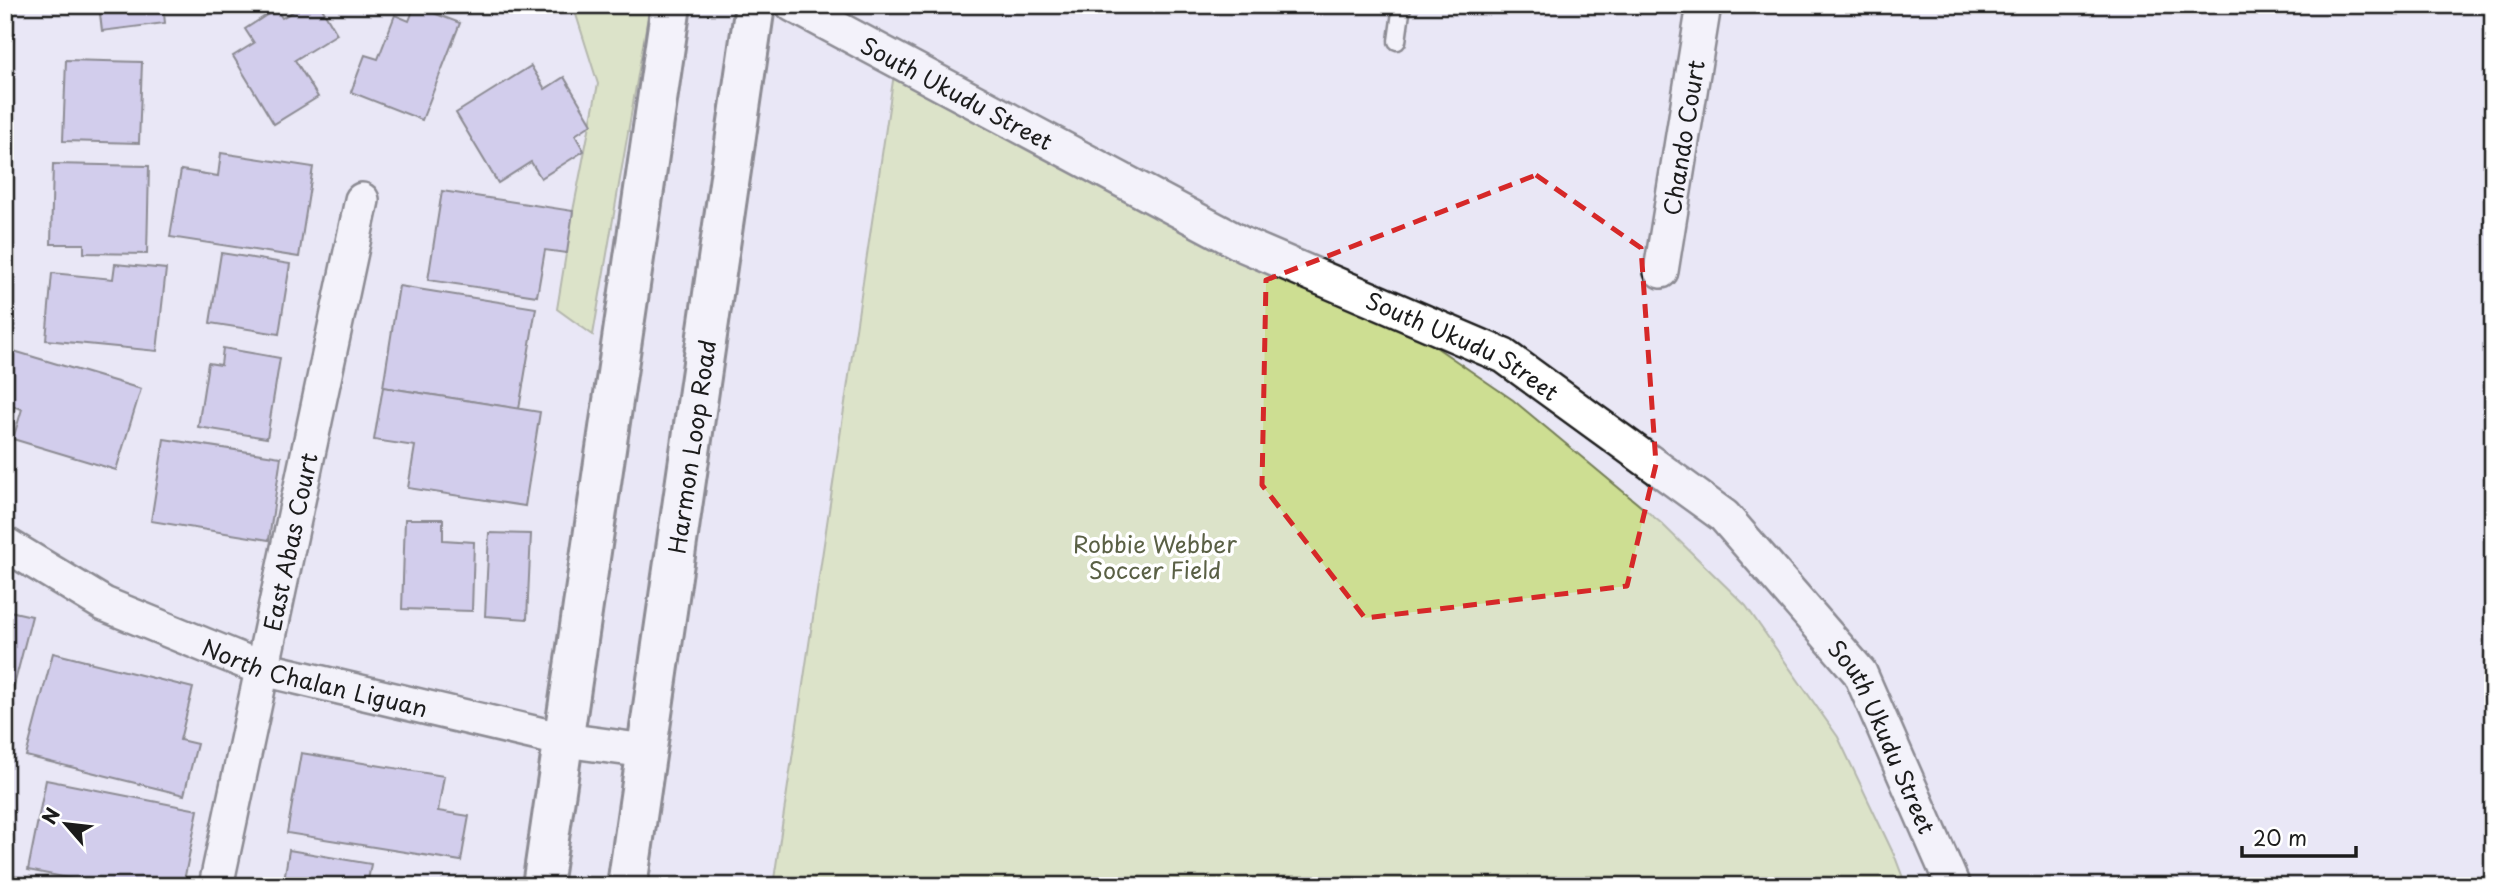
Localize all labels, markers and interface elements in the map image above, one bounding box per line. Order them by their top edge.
street label: South Ukudu Street [855,27,1060,158]
street label: Chando Court [1653,57,1712,218]
street label: South Ukudu Street [1361,282,1567,408]
street label: Harmon Loop Road [658,337,724,556]
street label: East Abas Court [253,449,325,634]
park label: Robbie Webber Soccer Field [1073,526,1237,587]
street label: North Chalan Liguan [197,629,431,725]
street label: South Ukudu Street [1821,631,1945,839]
north arrow [32,790,102,860]
text: N [34,802,66,829]
scale bar [2242,814,2356,858]
text: 20 m [2253,821,2307,853]

